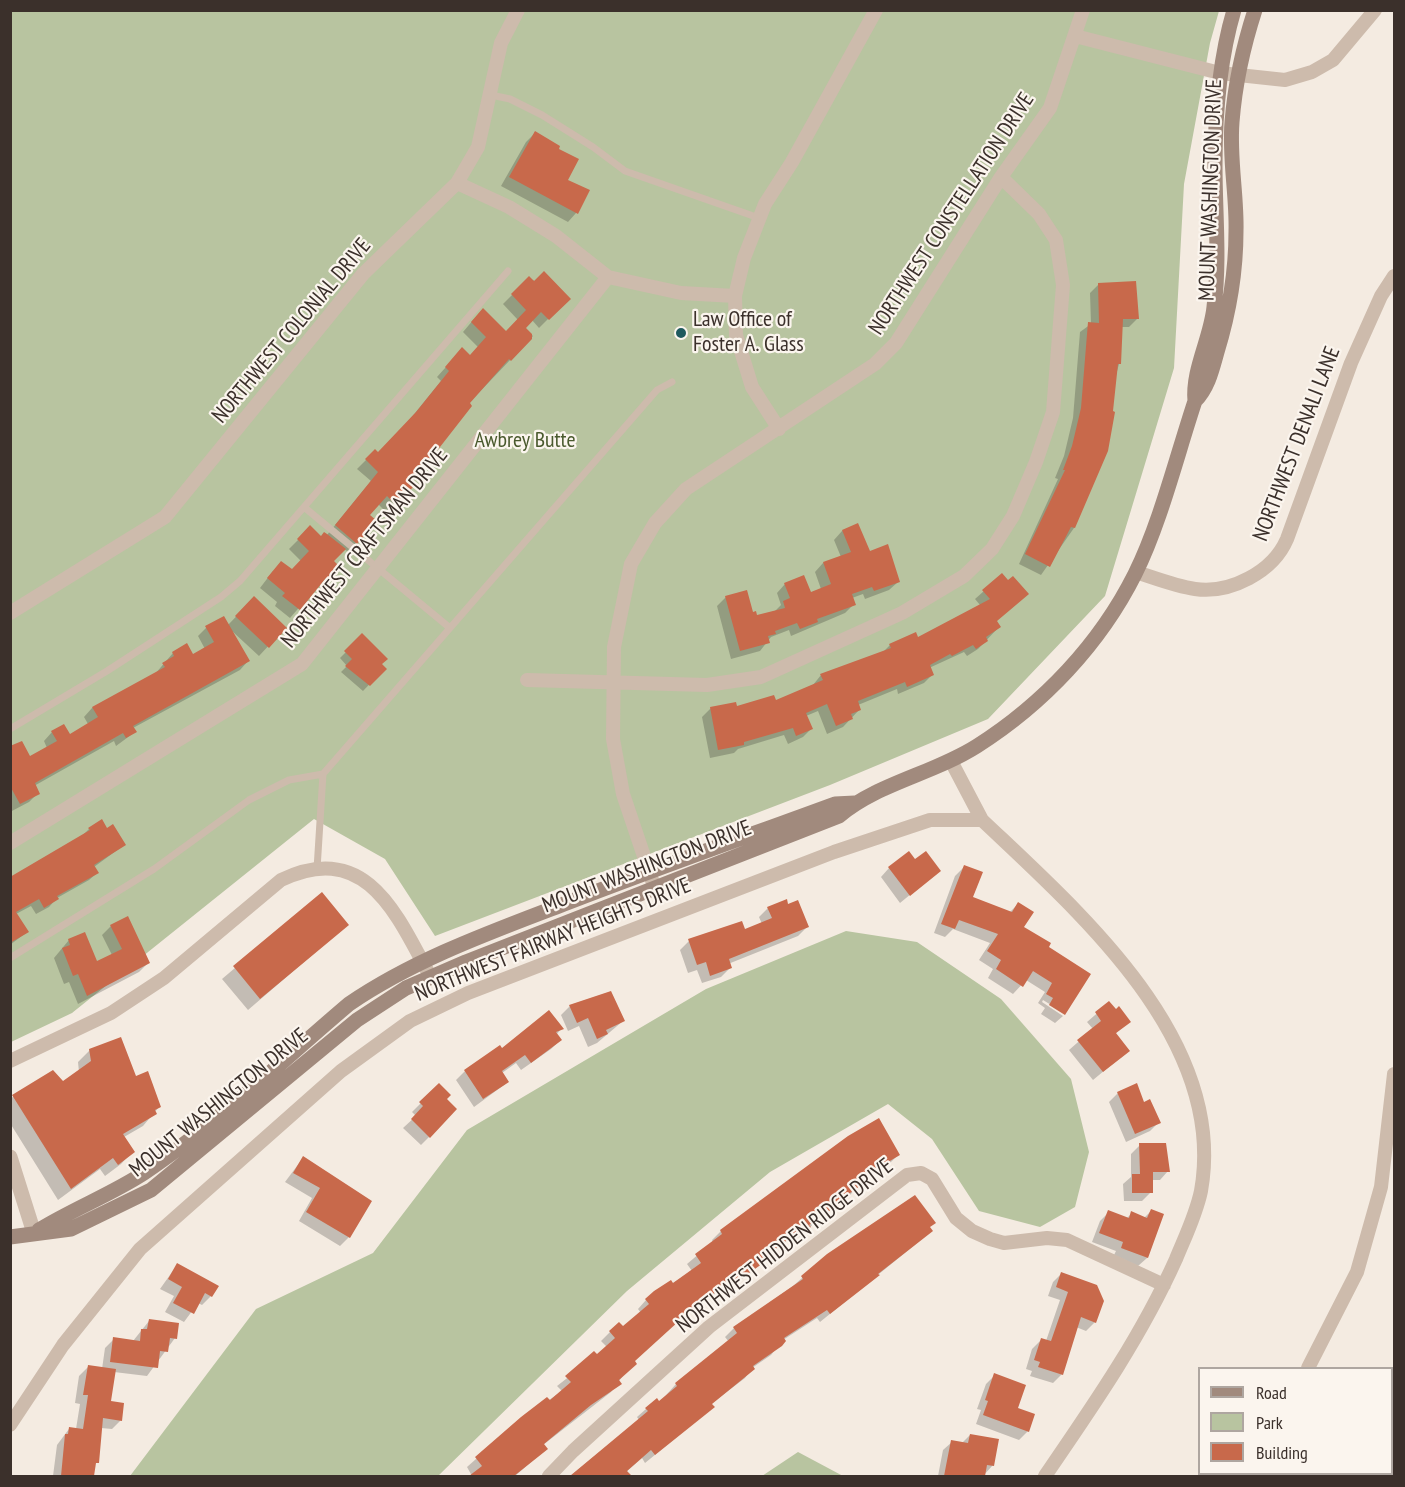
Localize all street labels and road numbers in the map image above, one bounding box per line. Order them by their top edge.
street label: MOUNT WASHINGTON DRIVE [1194,79,1228,301]
street label: NORTHWEST CONSTELLATION DRIVE [864,88,1040,340]
street label: NORTHWEST COLONIAL DRIVE [207,233,377,429]
street label: NORTHWEST DENALI LANE [1248,343,1346,545]
street label: NORTHWEST CRAFTSMAN DRIVE [276,443,454,653]
street label: MOUNT WASHINGTON DRIVE [539,815,755,919]
street label: NORTHWEST FAIRWAY HEIGHTS DRIVE [411,872,695,1008]
street label: MOUNT WASHINGTON DRIVE [124,1023,314,1183]
street label: NORTHWEST HIDDEN RIDGE DRIVE [671,1153,899,1339]

